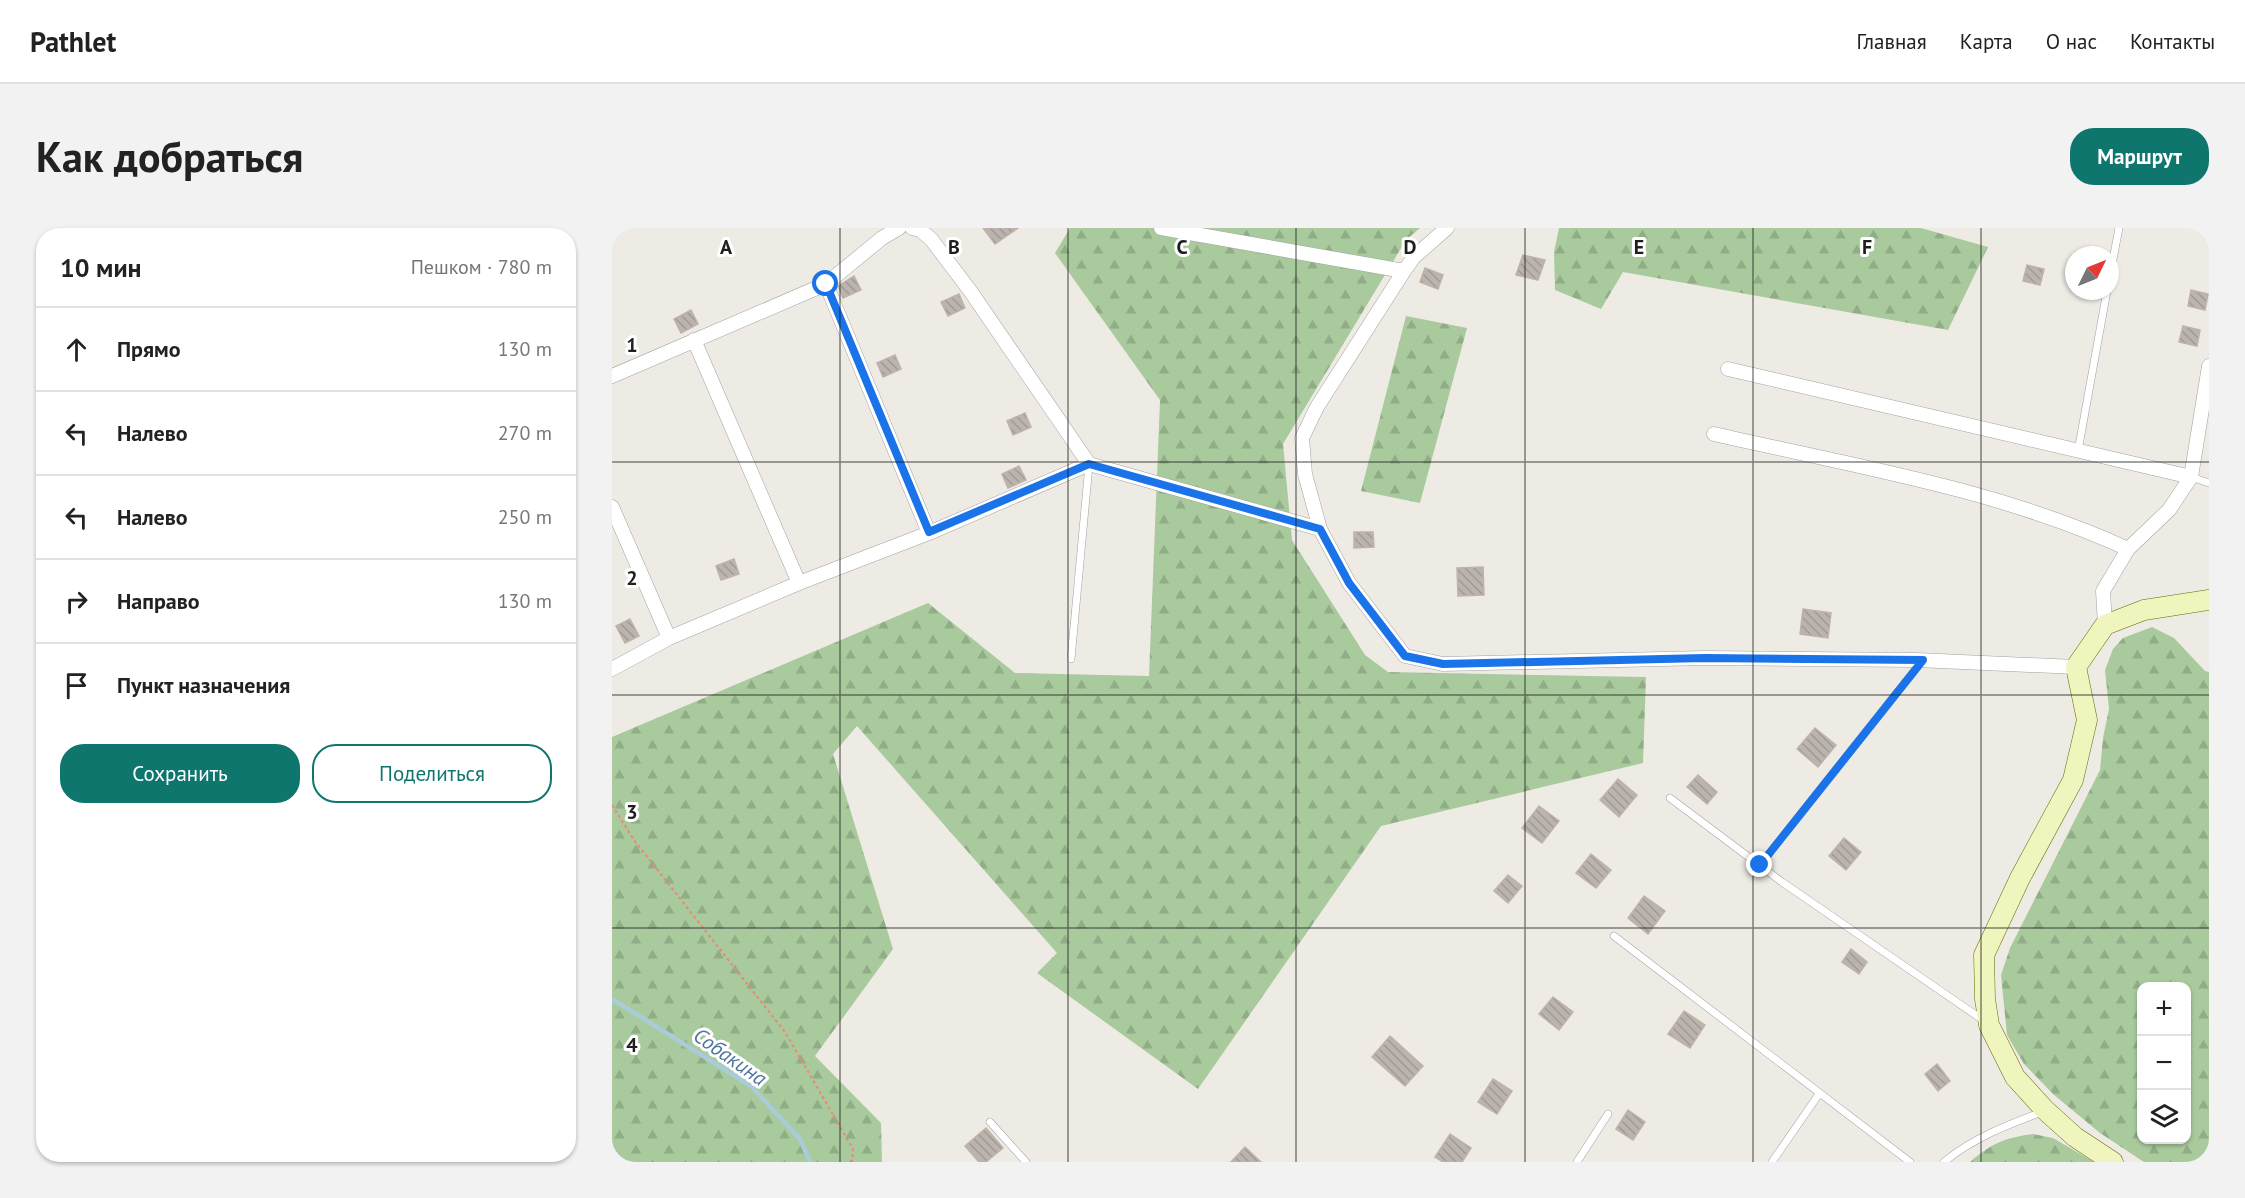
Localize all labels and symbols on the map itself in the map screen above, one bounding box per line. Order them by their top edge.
text: A [720,234,733,260]
text: B [948,234,960,260]
text: C [1176,234,1188,260]
text: D [1404,234,1417,260]
text: E [1634,234,1644,260]
text: F [1862,234,1872,260]
north arrow [2065,246,2119,300]
route start [812,270,838,296]
text: 1 [626,332,638,358]
text: 2 [626,565,638,591]
text: 3 [626,799,638,825]
route end [1746,851,1772,877]
water label: Собакина [688,1022,773,1092]
text: 4 [626,1032,638,1058]

